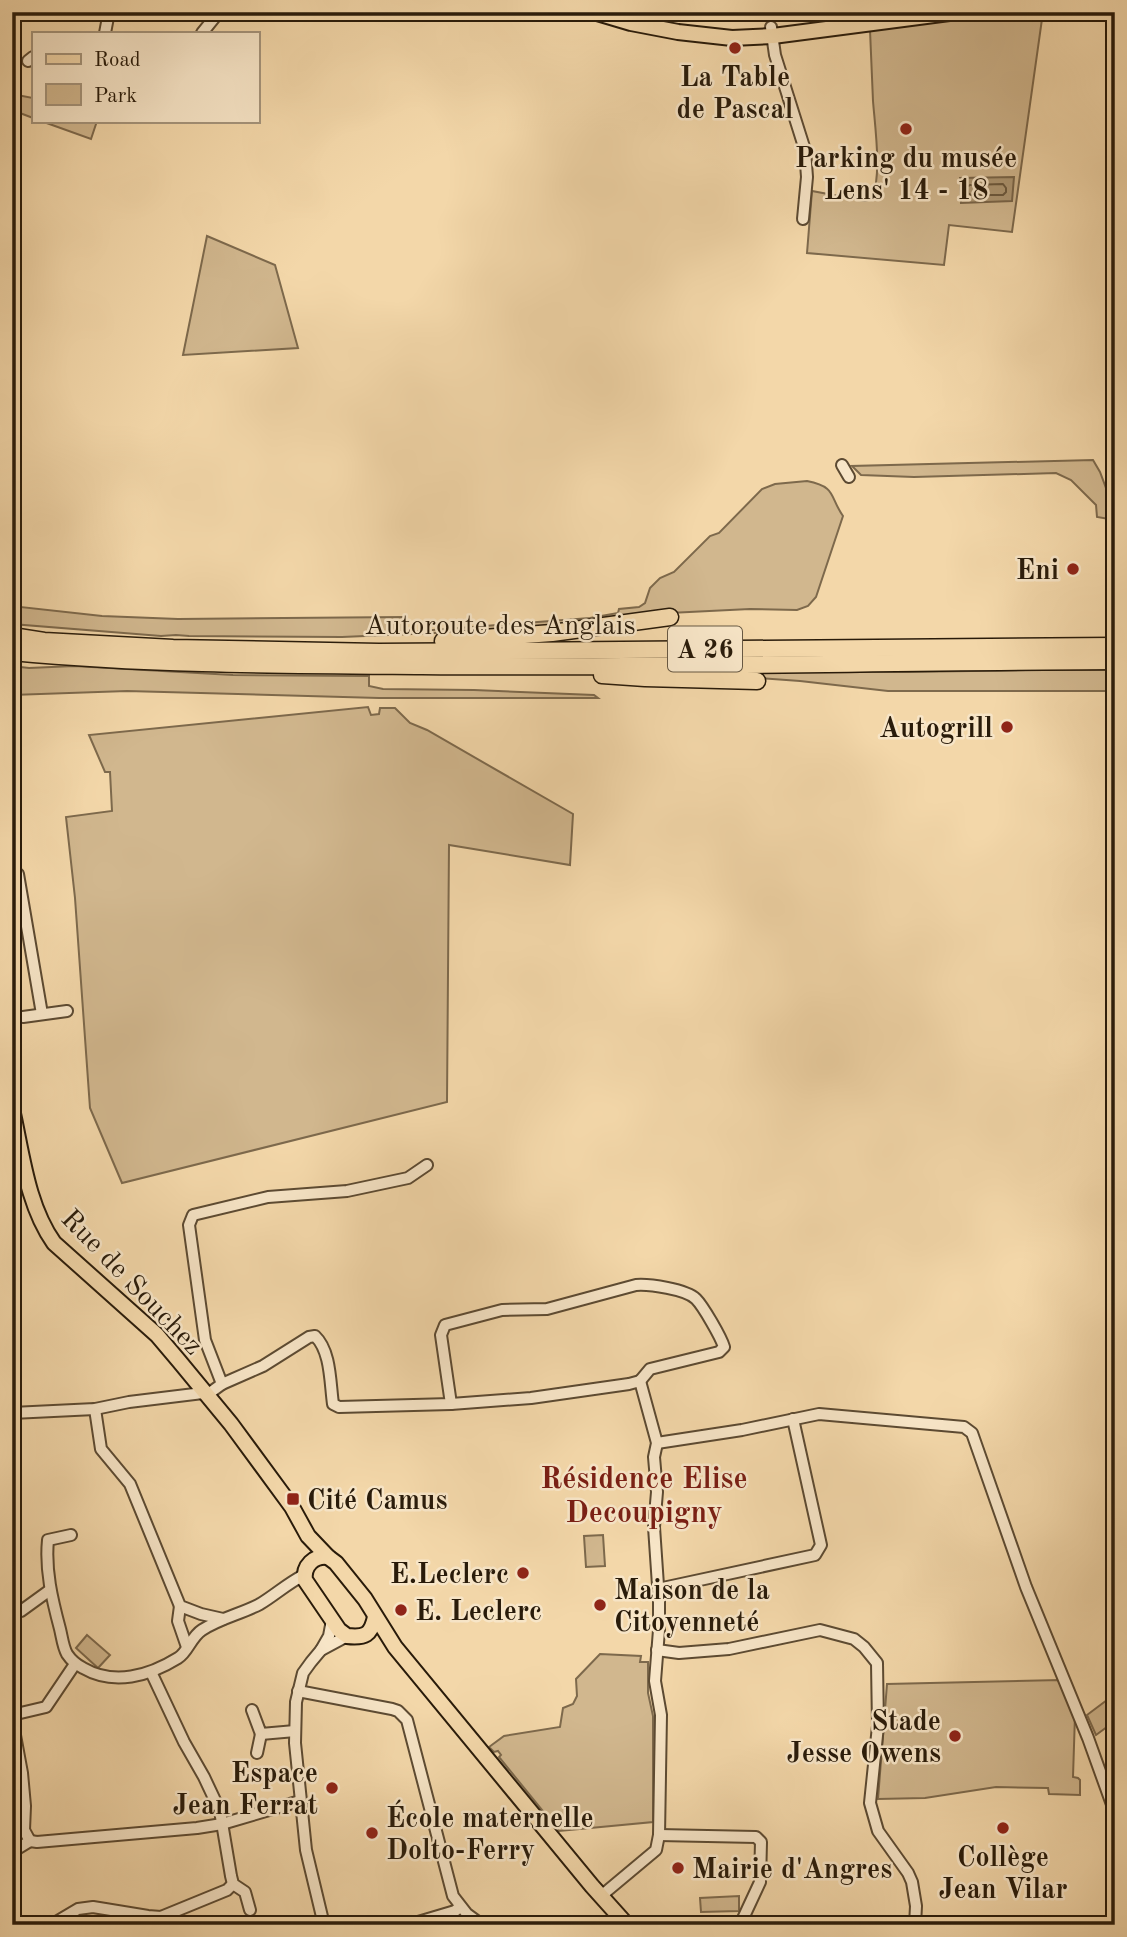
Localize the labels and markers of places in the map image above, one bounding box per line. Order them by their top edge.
marker: La Table de Pascal [727,40,743,56]
place label: La Table de Pascal [677,65,794,125]
marker: Parking du musée Lens' 14 - 18 [898,121,914,137]
place label: Parking du musée Lens' 14 - 18 [795,146,1017,206]
place label: Eni [1016,558,1059,586]
marker: Eni [1065,561,1081,577]
place label: Autogrill [879,716,993,744]
marker: Autogrill [999,719,1015,735]
place label: Cité Camus [307,1488,448,1516]
marker: Cité Camus [285,1491,301,1507]
place label: E.Leclerc [390,1562,509,1590]
marker: E.Leclerc [515,1565,531,1581]
place label: Maison de la Citoyenneté [614,1578,770,1638]
marker: Maison de la Citoyenneté [592,1597,608,1613]
place label: E. Leclerc [415,1599,542,1627]
marker: E. Leclerc [393,1602,409,1618]
place label: Stade Jesse Owens [787,1709,941,1769]
marker: Stade Jesse Owens [947,1728,963,1744]
place label: Espace Jean Ferrat [173,1761,318,1821]
marker: Espace Jean Ferrat [324,1780,340,1796]
place label: École maternelle Dolto-Ferry [386,1799,594,1866]
marker: Collège Jean Vilar [995,1820,1011,1836]
marker: École maternelle Dolto-Ferry [364,1825,380,1841]
place label: Collège Jean Vilar [938,1845,1068,1905]
place label: Mairie d'Angres [692,1857,892,1885]
marker: Mairie d'Angres [670,1860,686,1876]

